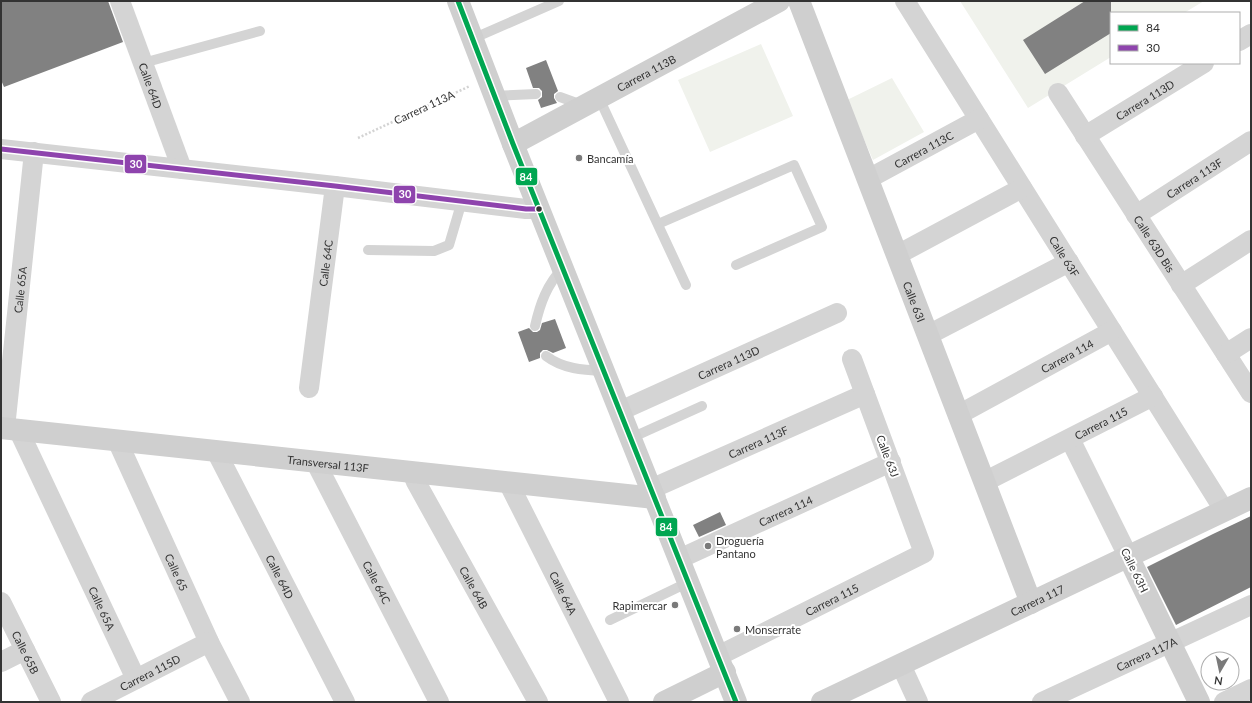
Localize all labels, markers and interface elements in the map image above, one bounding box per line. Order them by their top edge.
legend [1110,12,1240,64]
text: 84 [1146,20,1160,35]
text: 30 [1146,40,1160,55]
street label: Carrera 113B [614,51,678,94]
street label: Calle 64D [137,61,166,110]
street label: Carrera 113D [1113,77,1176,122]
street label: Carrera 113A [392,87,457,127]
street label: Carrera 113C [892,128,956,170]
place label: Bancamía [587,152,634,165]
marker: Bancamía [574,153,584,163]
line badge: 30 [124,154,147,174]
street label: Carrera 113F [1164,155,1224,200]
text: 30 [130,157,143,170]
line badge: 84 [515,167,538,186]
text: 84 [520,170,533,183]
line badge: 30 [393,185,416,204]
text: 30 [399,187,412,200]
unlabelled marker [534,204,544,214]
street label: Calle 63D Bis [1132,213,1178,275]
street label: Calle 63F [1047,233,1082,279]
street label: Calle 64C [316,238,335,287]
street label: Calle 65A [11,265,28,314]
street label: Calle 63I [901,279,929,324]
street label: Carrera 114 [1038,336,1096,375]
street label: Carrera 113D [696,342,761,382]
street label: Carrera 115 [1072,404,1129,441]
street label: Carrera 113F [726,423,790,460]
street label: Calle 63J [874,433,902,479]
street label: Transversal 113F [287,452,370,474]
street label: Carrera 114 [756,492,815,528]
line badge: 84 [655,517,678,537]
text: 84 [660,520,673,533]
place label: Droguería Pantano [716,534,764,560]
marker: Droguería Pantano [703,541,713,551]
street label: Calle 63H [1119,546,1151,594]
street label: Calle 65 [163,551,191,593]
street label: Calle 64D [264,552,297,601]
street label: Calle 64C [361,558,394,606]
street label: Calle 64B [457,564,491,611]
street label: Calle 64A [547,569,580,617]
street label: Carrera 115 [803,580,860,618]
street label: Carrera 117 [1008,582,1066,618]
street label: Calle 65A [87,584,119,633]
place label: Rapimercar [613,599,667,612]
marker: Rapimercar [670,600,680,610]
place label: Monserrate [745,623,801,636]
marker: Monserrate [732,624,742,634]
street label: Calle 65B [10,628,42,676]
street label: Carrera 117A [1114,634,1179,673]
street label: Carrera 115D [117,651,182,693]
north arrow [1200,651,1240,691]
text: N [1213,674,1224,688]

